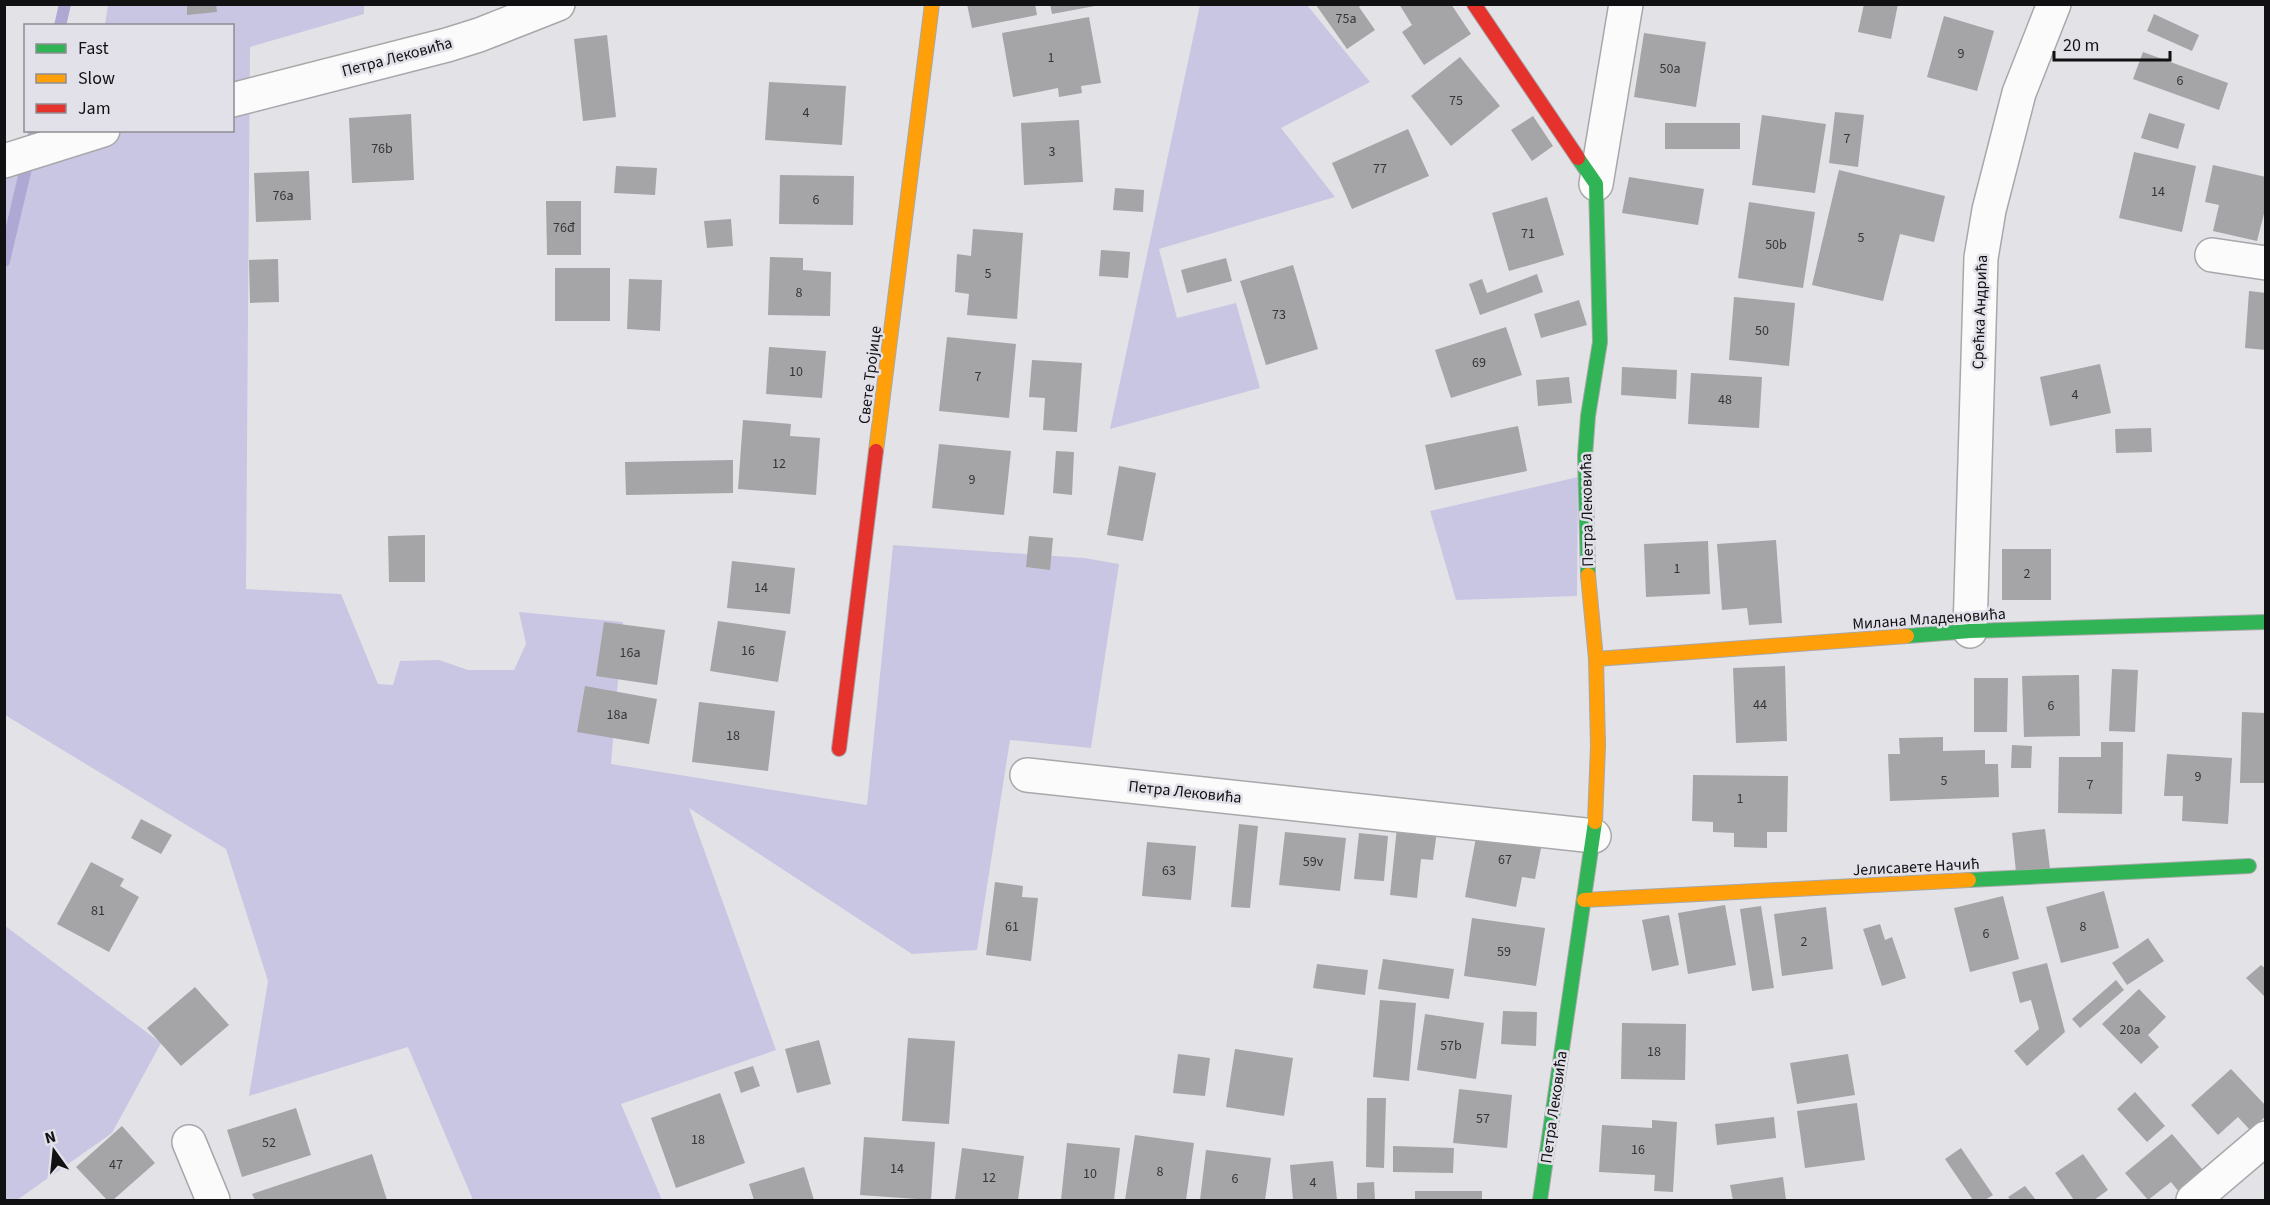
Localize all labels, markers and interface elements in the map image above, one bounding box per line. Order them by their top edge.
house number: 75a [1336,9,1356,29]
legend [24,24,234,132]
scale bar [2054,24,2170,62]
street label: Петра Лековића [339,32,455,82]
text: 20 m [2063,33,2099,58]
text: Fast [78,36,109,61]
house number: 9 [1958,44,1965,64]
house number: 1 [1048,48,1055,68]
house number: 50a [1660,59,1680,79]
text: Slow [78,66,115,91]
house number: 6 [2177,71,2184,91]
house number: 75 [1449,91,1463,111]
text: Jam [78,96,111,121]
house number: 4 [803,103,810,123]
house number: 7 [1844,129,1851,149]
house number: 76b [371,139,393,159]
house number: 3 [1049,142,1056,162]
house number: 77 [1373,159,1387,179]
house number: 14 [2151,182,2165,202]
house number: 76a [273,186,293,206]
house number: 6 [813,190,820,210]
house number: 76đ [553,218,575,238]
house number: 71 [1521,224,1535,244]
house number: 5 [1858,228,1865,248]
house number: 50b [1765,235,1787,255]
street label: Срећка Андрића [1967,254,1993,370]
house number: 5 [985,264,992,284]
house number: 8 [796,283,803,303]
house number: 73 [1272,305,1286,325]
house number: 50 [1755,321,1769,341]
street label: Свете Тројице [853,325,887,425]
house number: 69 [1472,353,1486,373]
house number: 10 [789,362,803,382]
house number: 7 [975,367,982,387]
house number: 4 [2072,385,2079,405]
house number: 48 [1718,390,1732,410]
street label: Петра Лековића [1575,453,1599,567]
house number: 12 [772,454,786,474]
house number: 9 [969,470,976,490]
house number: 1 [1674,559,1681,579]
house number: 2 [2024,564,2031,584]
house number: 14 [754,578,768,598]
street label: Милана Младеновића [1852,603,2006,635]
house number: 16 [741,641,755,661]
house number: 16a [620,643,640,663]
house number: 44 [1753,695,1767,715]
house number: 6 [2048,696,2055,716]
house number: 18a [607,705,627,725]
house number: 18 [726,726,740,746]
house number: 9 [2195,767,2202,787]
house number: 5 [1941,771,1948,791]
street label: Петра Лековића [1127,775,1243,809]
house number: 7 [2087,775,2094,795]
house number: 1 [1737,789,1744,809]
house number: 67 [1498,850,1512,870]
house number: 59v [1303,852,1324,872]
street label: Јелисавете Начић [1852,853,1980,881]
house number: 63 [1162,861,1176,881]
house number: 81 [91,901,105,921]
house number: 61 [1005,917,1019,937]
house number: 8 [2080,917,2087,937]
house number: 6 [1983,924,1990,944]
house number: 2 [1801,932,1808,952]
house number: 59 [1497,942,1511,962]
house number: 20a [2120,1020,2140,1040]
house number: 57b [1440,1036,1462,1056]
house number: 18 [1647,1042,1661,1062]
street label: Петра Лековића [1535,1049,1573,1165]
house number: 57 [1476,1109,1490,1129]
north arrow [24,1121,84,1181]
text: N [42,1125,58,1149]
house number: 18 [691,1130,705,1150]
house number: 52 [262,1133,276,1153]
house number: 16 [1631,1140,1645,1160]
house number: 47 [109,1155,123,1175]
house number: 14 [890,1159,904,1179]
house number: 8 [1157,1162,1164,1182]
house number: 10 [1083,1164,1097,1184]
house number: 12 [982,1168,996,1188]
house number: 6 [1232,1169,1239,1189]
house number: 4 [1310,1173,1317,1193]

